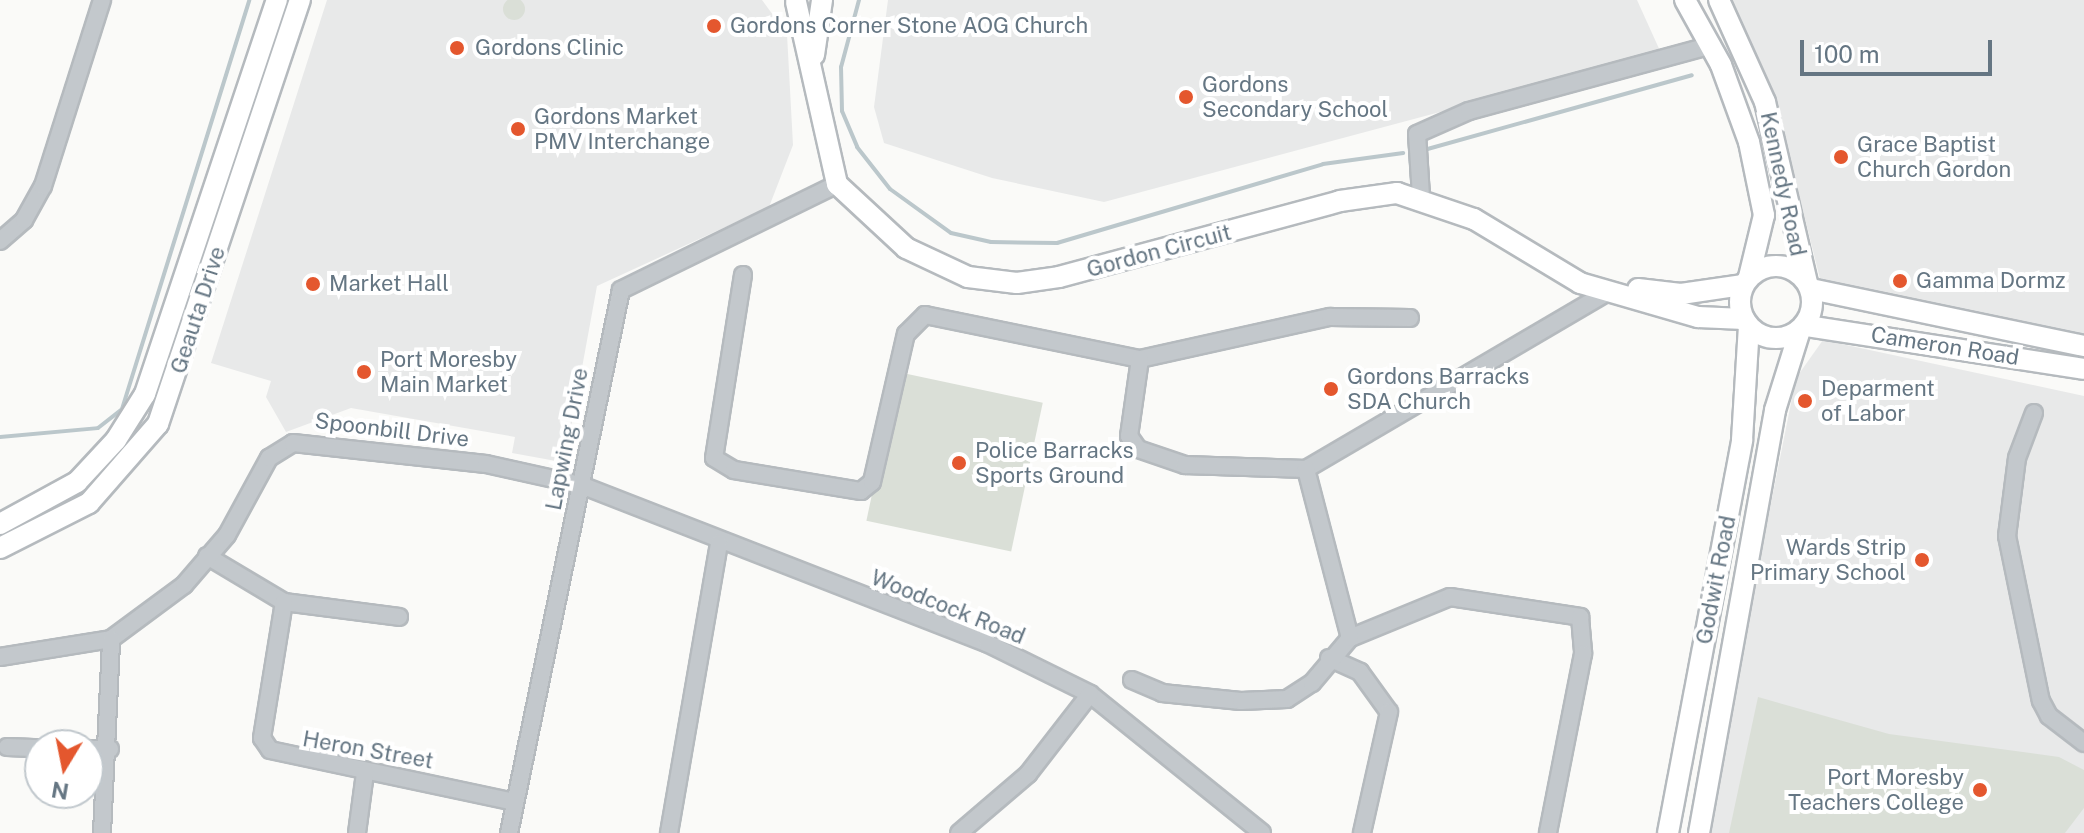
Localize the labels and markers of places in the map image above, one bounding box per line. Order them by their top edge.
place label: Gordons Corner Stone AOG Church [730,13,1088,39]
marker: Gordons Corner Stone AOG Church [705,17,723,35]
place label: Gordons Clinic [475,35,624,61]
marker: Gordons Clinic [446,37,468,59]
place label: Gordons Secondary School [1202,71,1388,122]
marker: Gordons Secondary School [1177,88,1195,106]
place label: Gordons Market PMV Interchange [534,103,710,154]
marker: Gordons Market PMV Interchange [509,120,527,138]
place label: Grace Baptist Church Gordon [1857,131,2011,182]
marker: Grace Baptist Church Gordon [1832,148,1850,166]
place label: Gamma Dormz [1916,268,2066,294]
place label: Market Hall [329,271,449,297]
marker: Gamma Dormz [1891,272,1909,290]
marker: Market Hall [304,275,322,293]
place label: Port Moresby Main Market [380,346,517,398]
marker: Port Moresby Main Market [355,363,373,381]
place label: Gordons Barracks SDA Church [1347,363,1530,414]
place label: Deparment of Labor [1821,375,1935,426]
marker: Gordons Barracks SDA Church [1322,380,1340,398]
marker: Deparment of Labor [1796,392,1814,410]
place label: Police Barracks Sports Ground [975,437,1134,488]
marker: Police Barracks Sports Ground [950,454,968,472]
place label: Wards Strip Primary School [1750,534,1906,586]
marker: Wards Strip Primary School [1913,551,1931,569]
place label: Port Moresby Teachers College [1788,764,1964,816]
marker: Port Moresby Teachers College [1971,781,1989,799]

